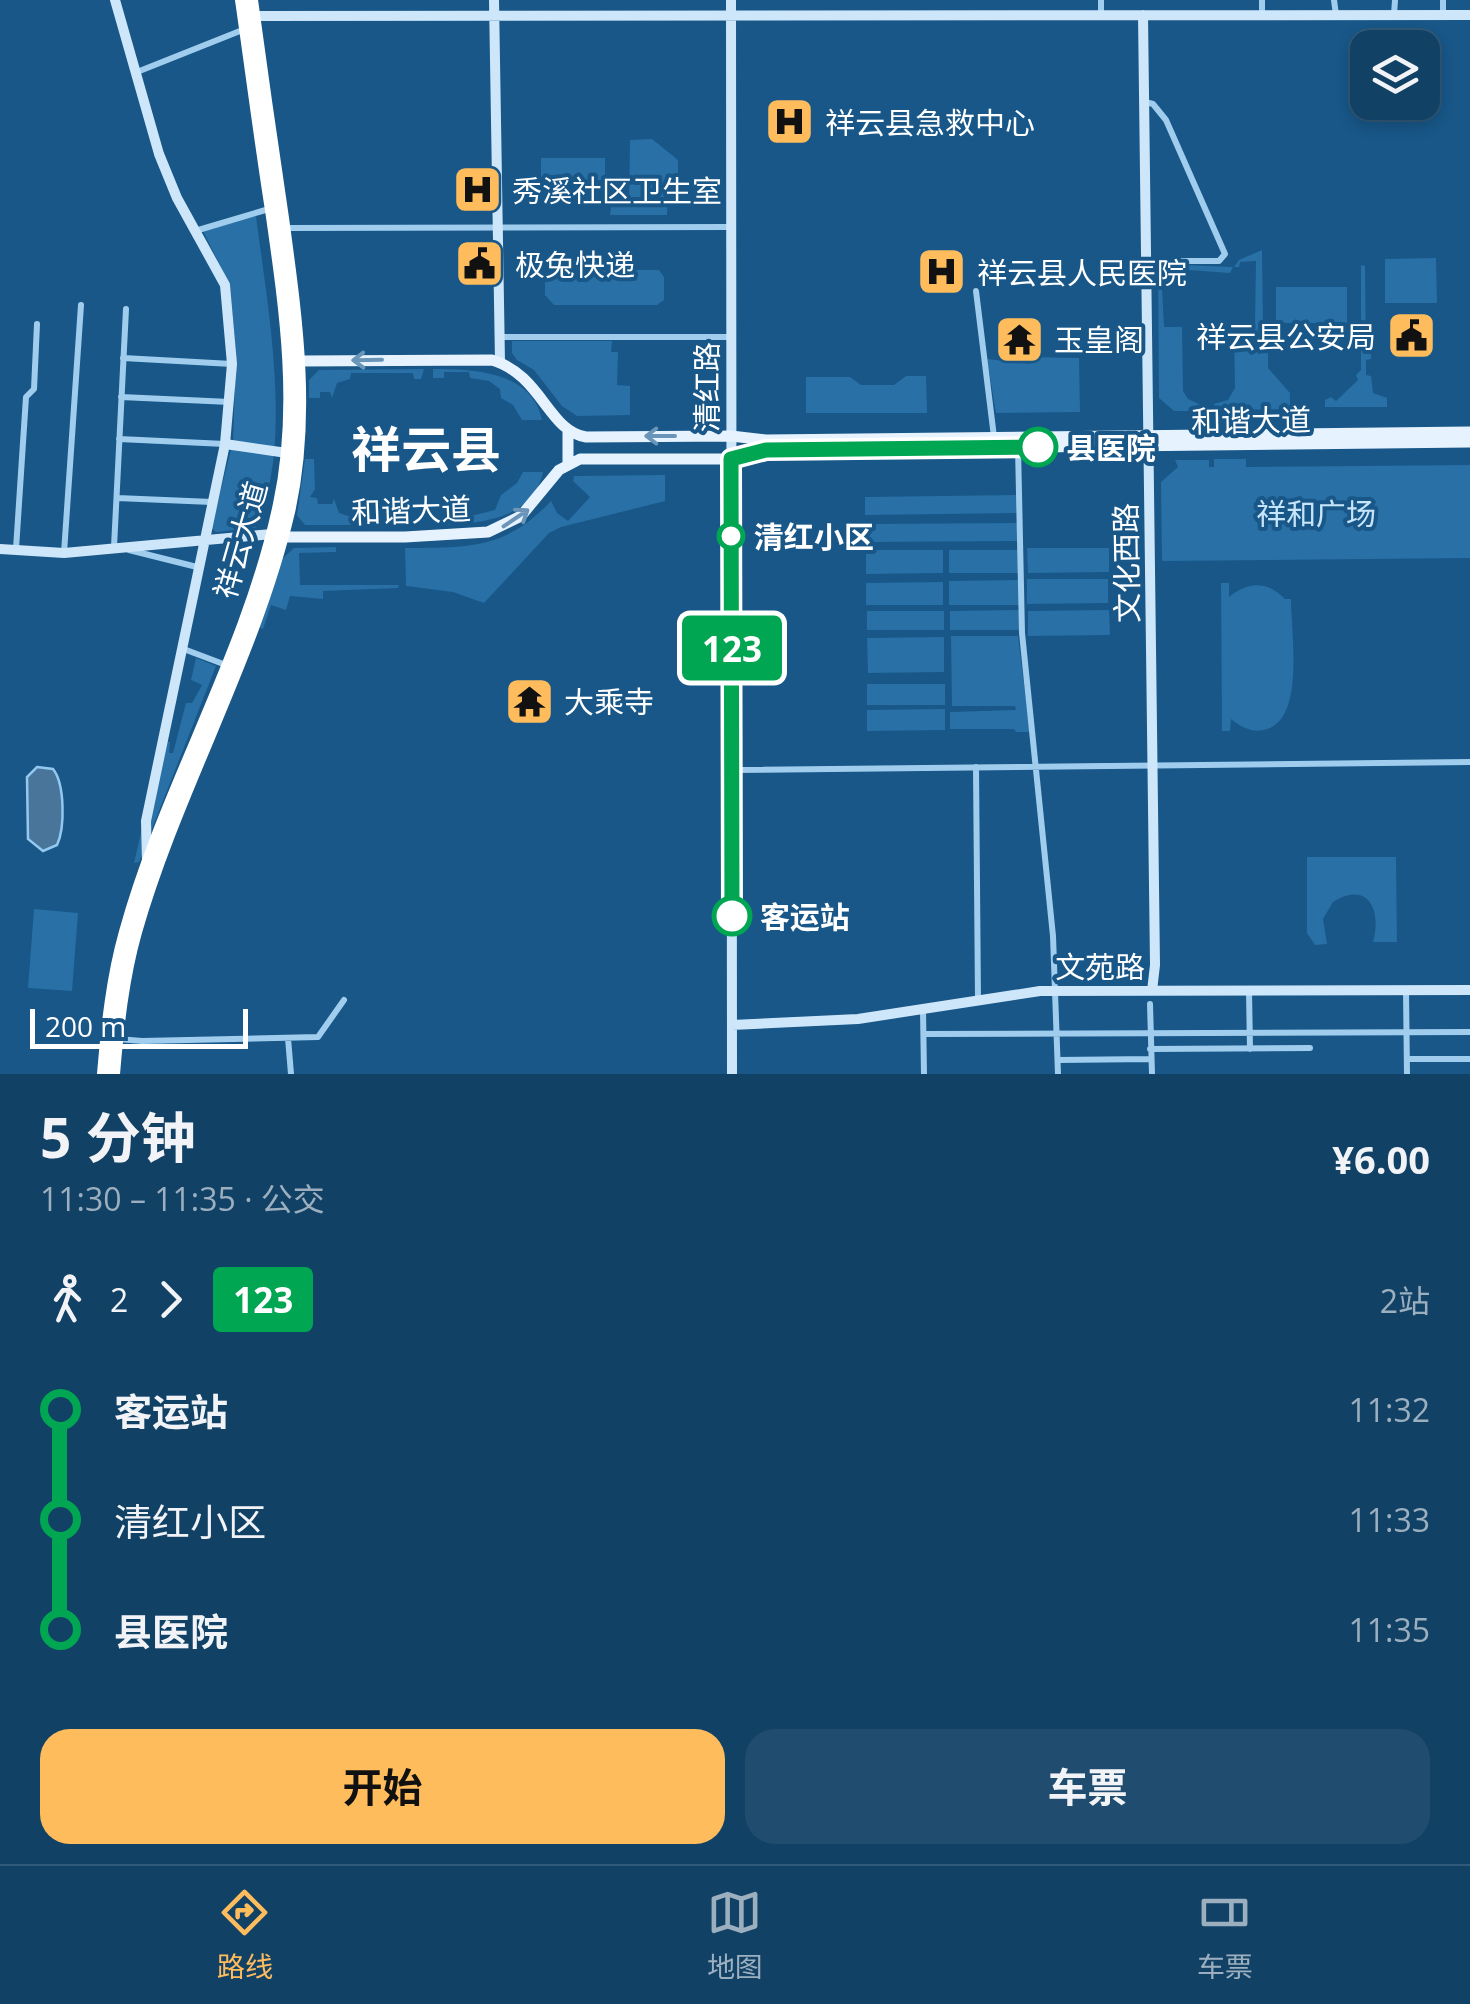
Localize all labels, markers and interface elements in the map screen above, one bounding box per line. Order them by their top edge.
map controls [1350,30,1440,120]
button: layers [1350,30,1440,120]
hospital icon: 祥云县急救中心 [764,96,816,148]
place label: 祥云县急救中心 [825,102,1035,143]
hospital icon: 秀溪社区卫生室 [451,164,503,216]
place label: 秀溪社区卫生室 [512,170,722,211]
public building icon: 极兔快递 [454,238,506,290]
place label: 极兔快递 [515,244,635,285]
hospital icon: 祥云县人民医院 [916,246,968,298]
place label: 祥云县人民医院 [977,252,1187,293]
public building icon: 祥云县公安局 [1385,310,1437,362]
temple icon: 玉皇阁 [993,313,1045,365]
place label: 祥云县公安局 [1196,316,1376,357]
place label: 玉皇阁 [1054,319,1144,360]
street label: 清红路 [686,342,727,432]
one-way arrow [351,350,384,370]
street label: 和谐大道 [1191,398,1311,442]
district label: 祥云县 [351,415,501,483]
one-way arrow [644,426,676,446]
place label: 县医院 [1066,427,1156,468]
marker: 县医院 [1019,428,1057,466]
street label: 祥云大道 [204,477,276,603]
street label: 和谐大道 [350,487,472,533]
park label: 祥和广场 [1256,493,1376,534]
street label: 文化西路 [1104,503,1148,623]
one-way arrow [501,508,529,529]
place label: 清红小区 [754,516,874,557]
marker: 清红小区 [718,523,744,549]
line badge: 123 [674,616,790,680]
text: 123 [702,625,762,672]
temple icon: 大乘寺 [503,675,555,727]
place label: 大乘寺 [564,681,654,722]
place label: 客运站 [760,896,850,937]
marker: 客运站 [713,897,751,935]
street label: 文苑路 [1055,946,1145,987]
scale bar [30,1004,248,1048]
text: 200 m [45,1007,126,1045]
text: 5 分钟 [40,1099,196,1174]
text: ¥6.00 [1332,1133,1430,1185]
text: 11:30 – 11:35 · 公交 [40,1177,325,1220]
icon: walk [40,1272,95,1327]
icon: forward [143,1272,198,1327]
text: 123 [233,1276,293,1323]
text: 2 [110,1278,128,1321]
text: 2站 [1380,1279,1430,1322]
text: 客运站 [114,1385,228,1437]
text: 11:32 [1348,1388,1430,1431]
text: 清红小区 [114,1495,266,1547]
text: 11:33 [1348,1498,1430,1541]
text: 县医院 [114,1605,228,1657]
text: 11:35 [1348,1608,1430,1651]
button: 开始 [40,1729,725,1844]
button: 车票 [745,1729,1430,1844]
tab: 路线 [217,1885,273,1985]
tab: 地图 [707,1885,763,1985]
tab: 车票 [1197,1885,1253,1985]

